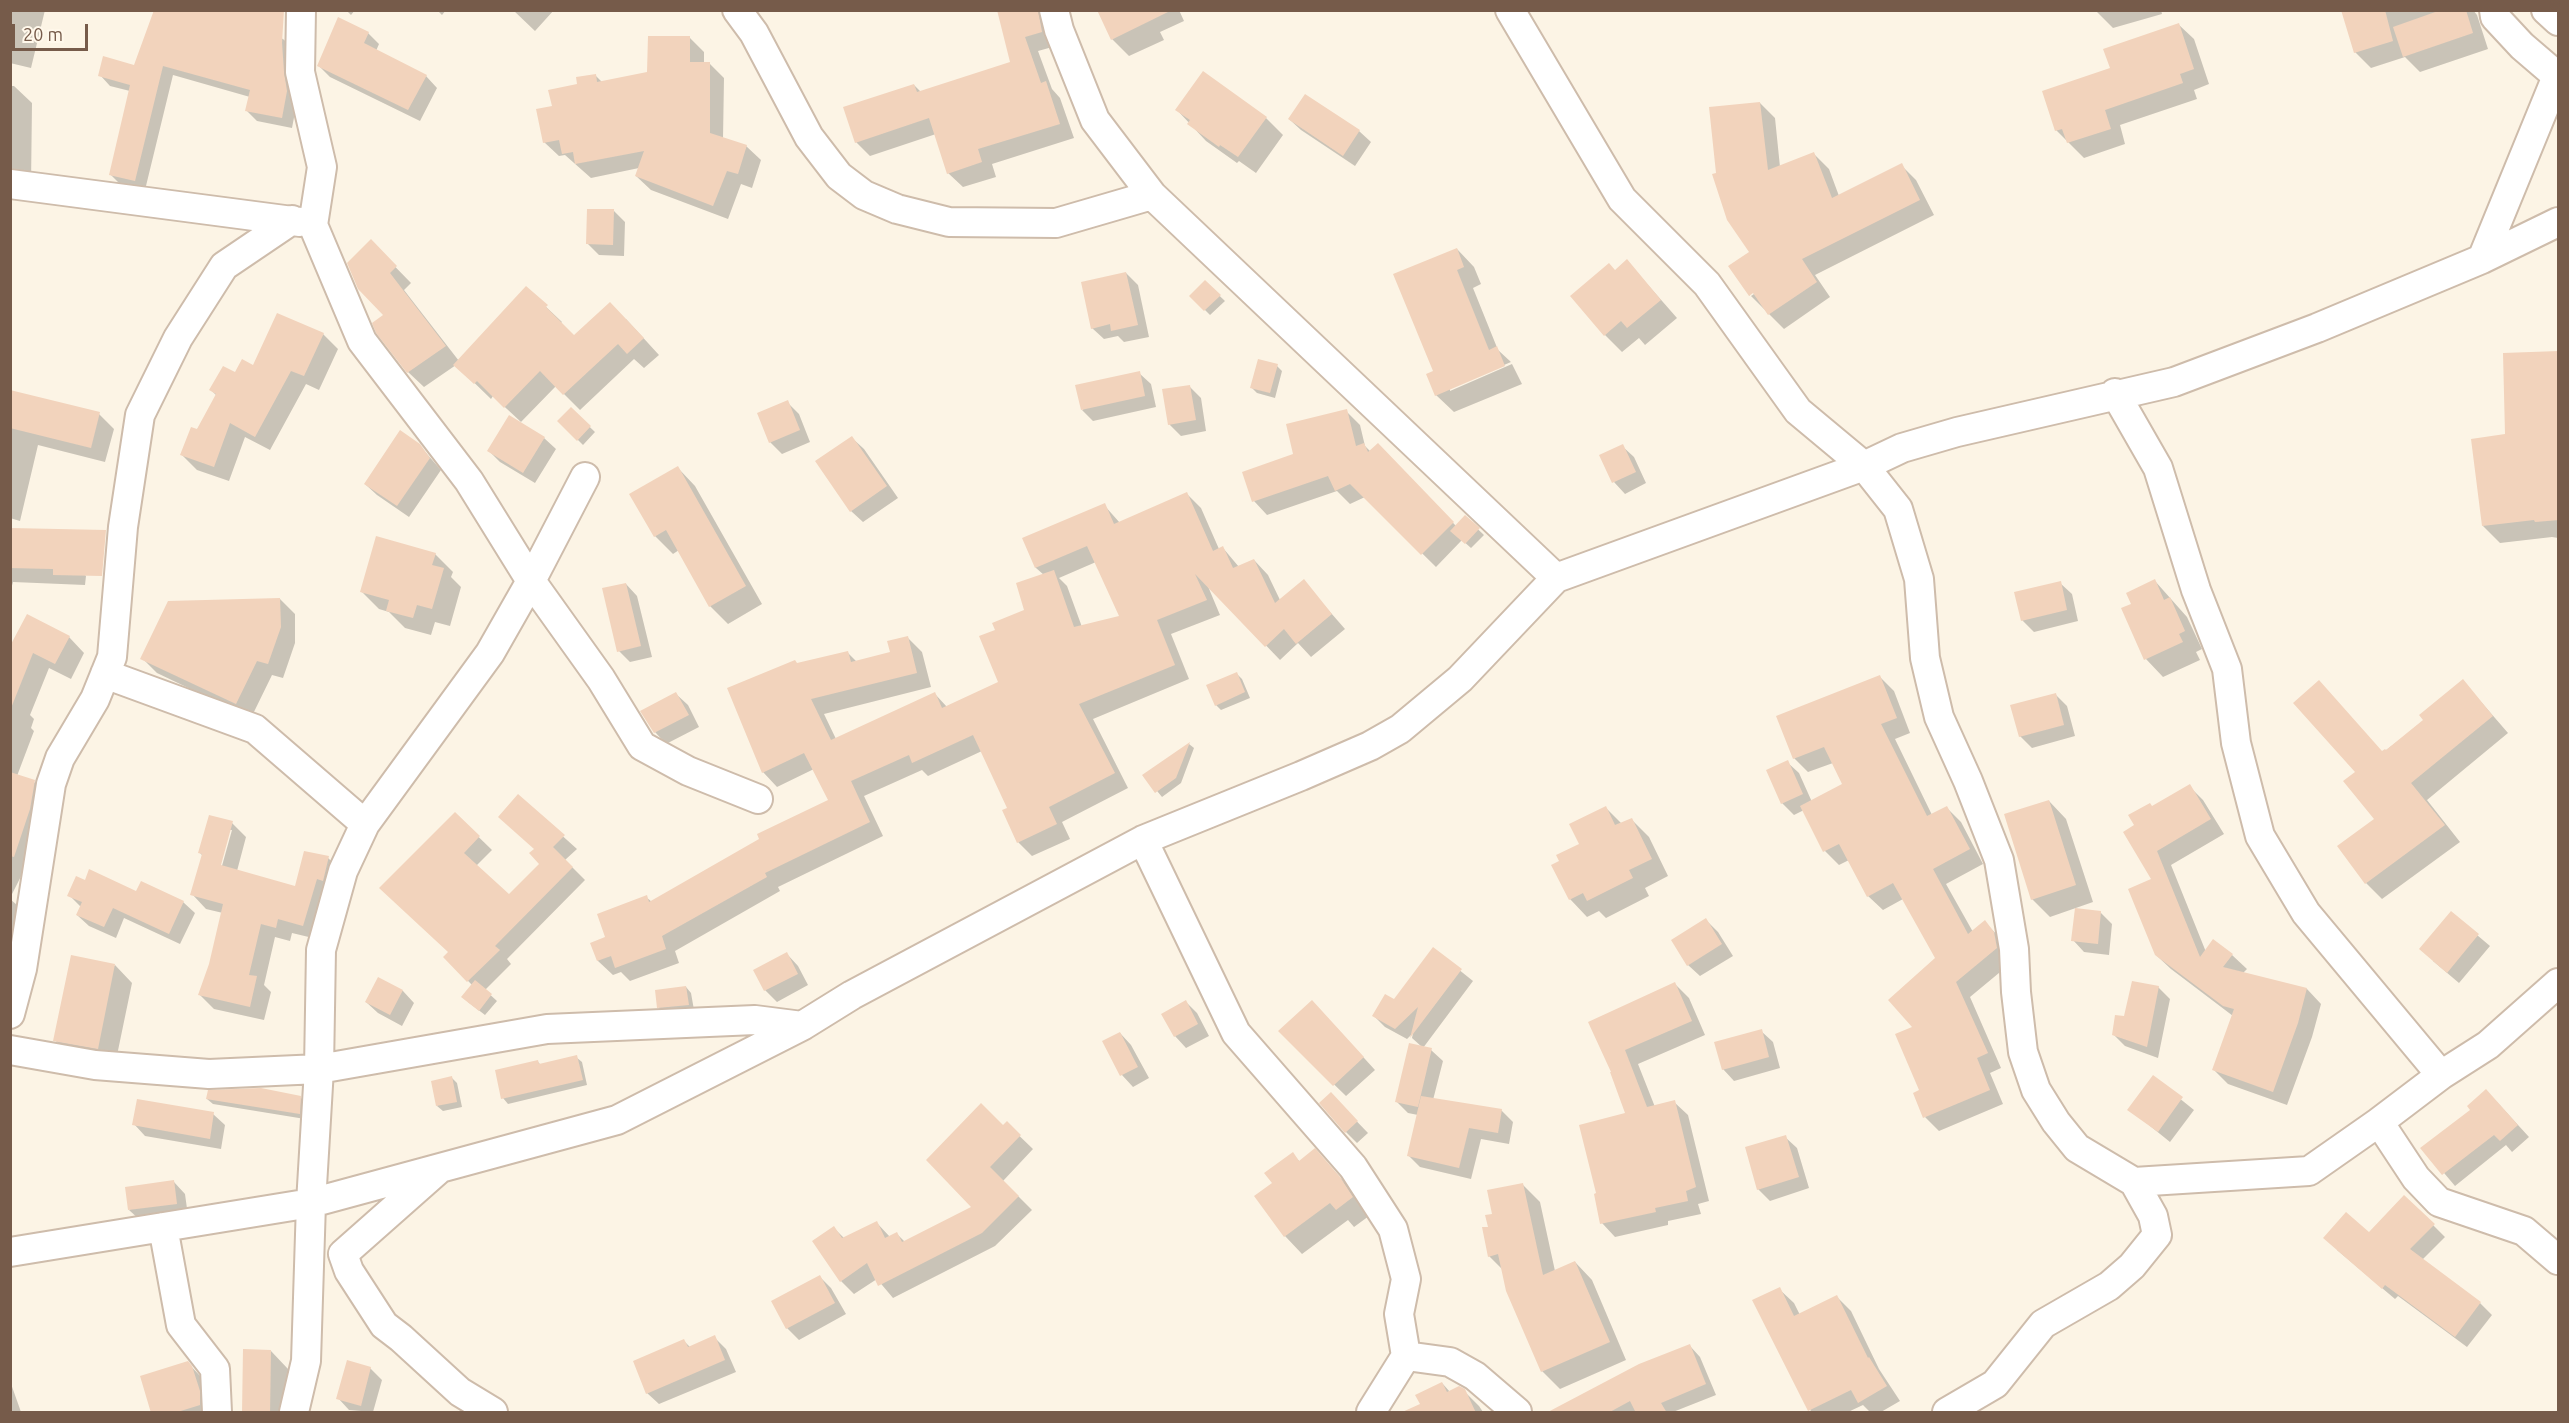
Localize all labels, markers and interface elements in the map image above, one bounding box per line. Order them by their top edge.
scale bar [15,12,92,50]
text: 20 m [23,24,63,44]

